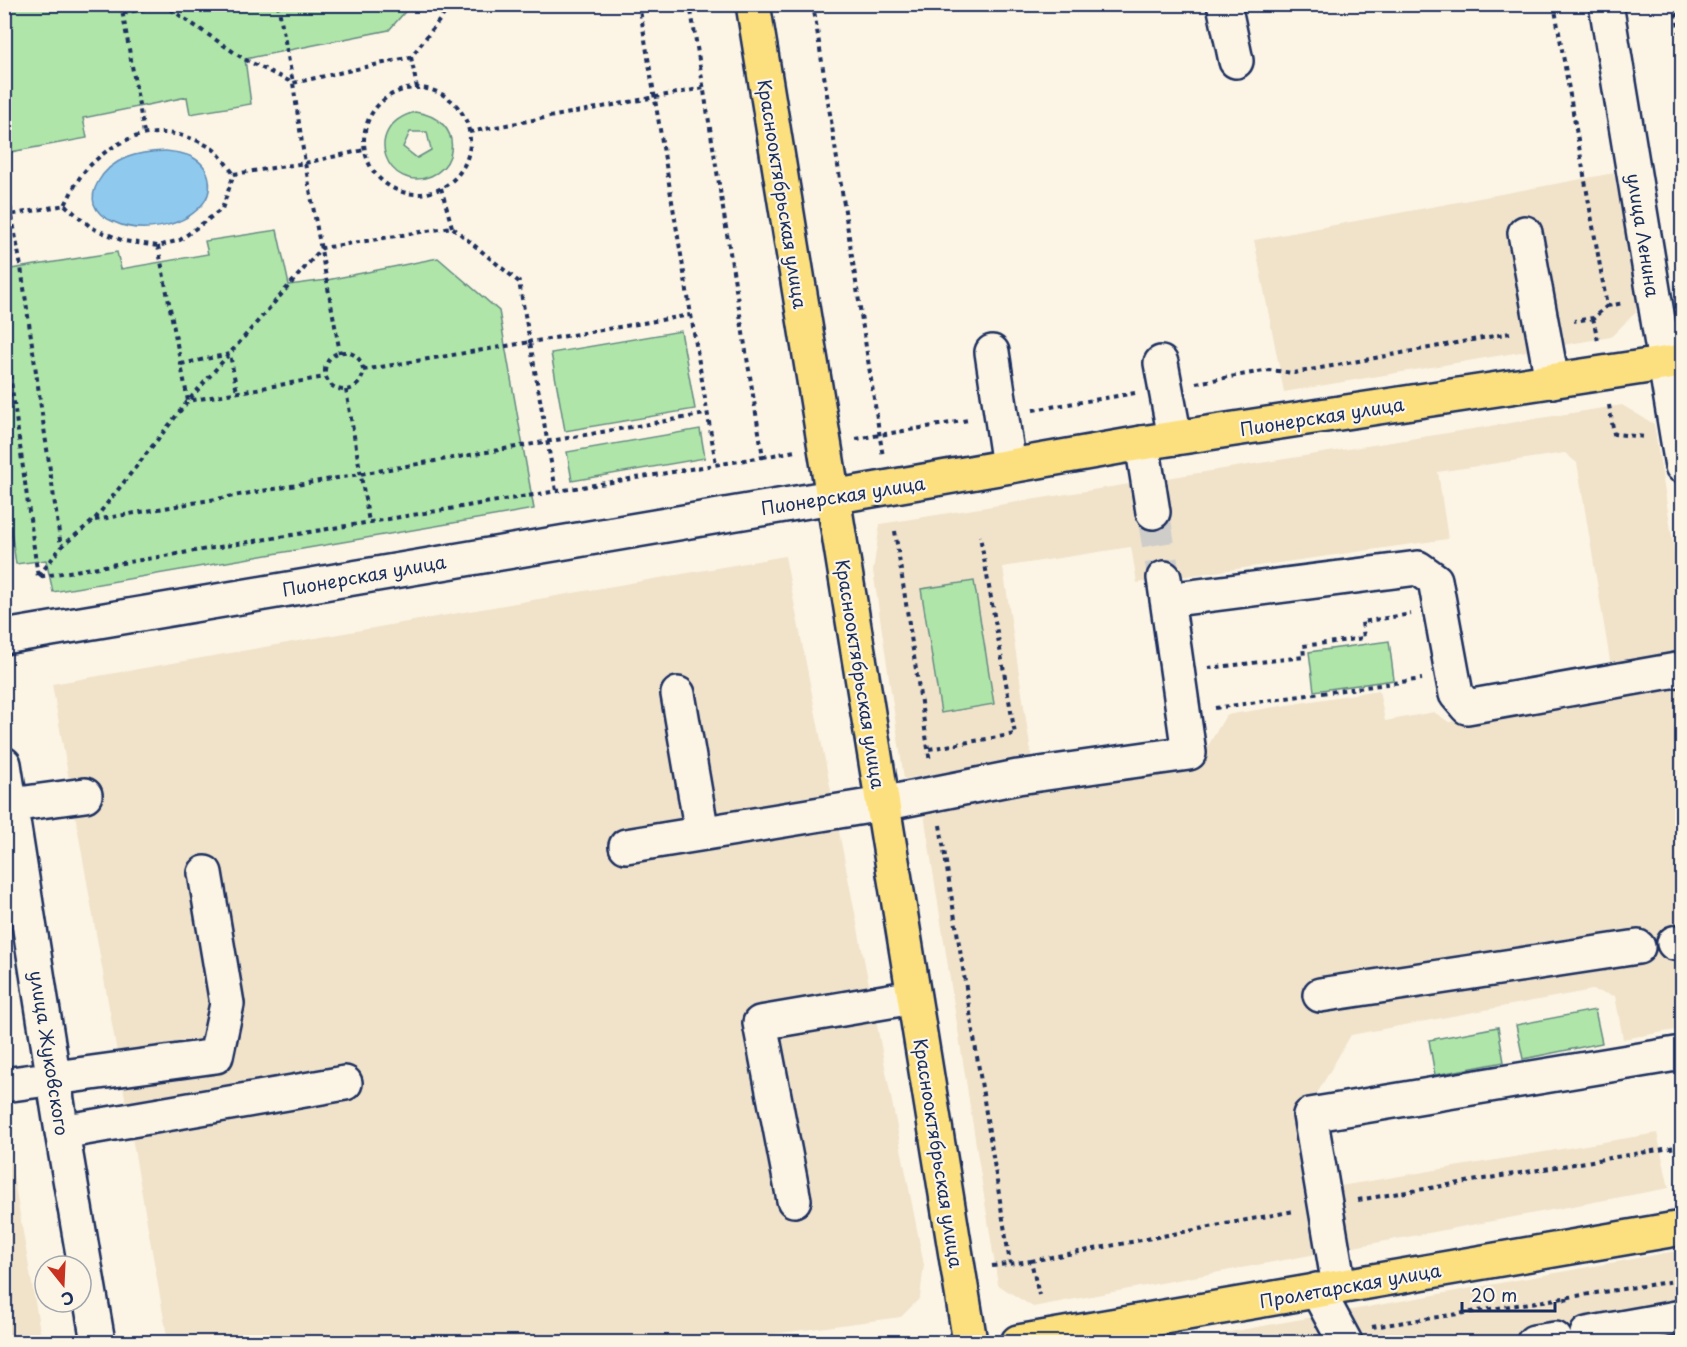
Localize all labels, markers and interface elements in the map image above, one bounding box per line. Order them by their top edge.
street label: Краснооктябрьская улица [752,77,815,311]
street label: улица Ленина [1621,171,1667,299]
street label: Пионерская улица [1238,390,1407,442]
street label: Пионерская улица [759,469,928,521]
street label: Пионерская улица [280,547,449,603]
street label: Краснооктябрьская улица [830,557,893,791]
street label: улица Жуковского [24,968,76,1138]
street label: Краснооктябрьская улица [908,1036,971,1270]
north arrow [33,1254,93,1314]
street label: Пролетарская улица [1257,1256,1444,1314]
scale bar [1462,1275,1555,1313]
text: 20 m [1471,1281,1517,1308]
text: С [59,1286,77,1312]

